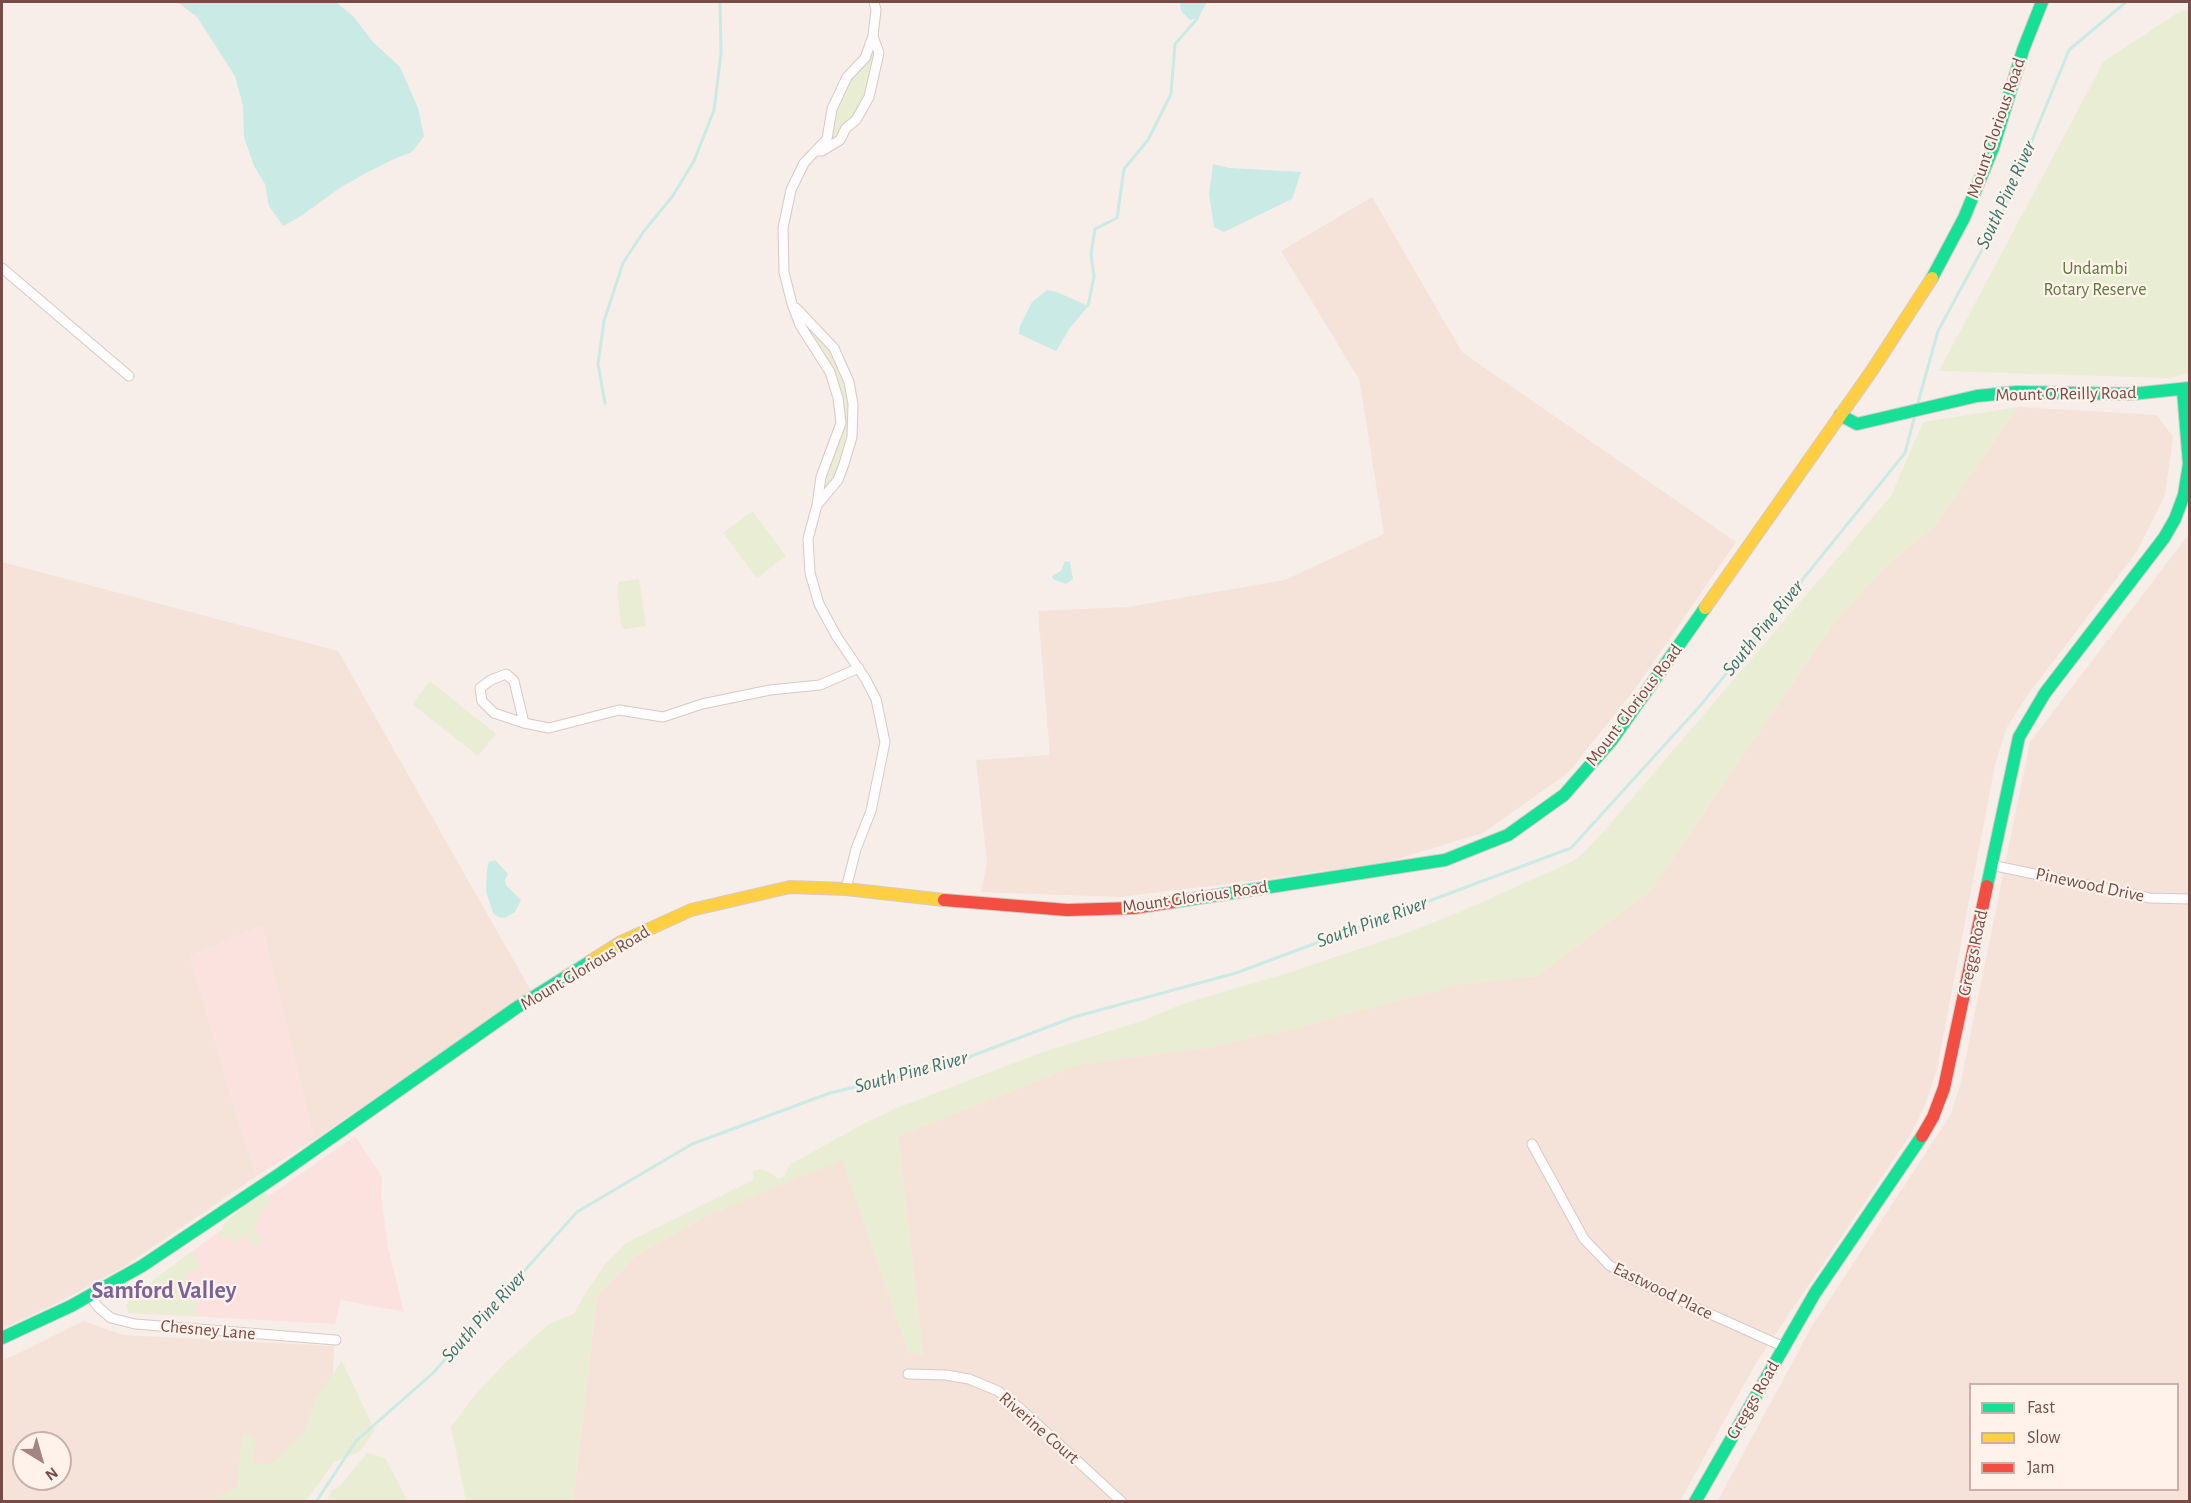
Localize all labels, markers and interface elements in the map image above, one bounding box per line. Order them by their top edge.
street label: Mount Glorious Road [1962,55,2030,201]
water label: South Pine River [1971,137,2041,253]
park label: Undambi Rotary Reserve [2043,258,2147,300]
street label: Mount O'Reilly Road [1995,382,2137,406]
water label: South Pine River [1717,575,1809,681]
street label: Mount Glorious Road [1581,640,1687,770]
street label: Pinewood Drive [2034,863,2146,907]
street label: Mount Glorious Road [1121,876,1269,918]
water label: South Pine River [1313,891,1431,953]
street label: Greggs Road [1953,908,1993,998]
street label: Mount Glorious Road [516,921,654,1015]
water label: South Pine River [852,1045,970,1099]
street label: Eastwood Place [1610,1258,1716,1324]
water label: South Pine River [436,1265,532,1367]
district label: Samford Valley [91,1277,237,1305]
street label: Chesney Lane [160,1315,256,1345]
street label: Greggs Road [1722,1357,1784,1443]
legend [1969,1383,2179,1491]
street label: Riverine Court [995,1387,1083,1469]
text: Fast [2027,1399,2055,1417]
text: Slow [2027,1429,2060,1447]
north arrow [12,1431,72,1491]
text: Jam [2027,1459,2055,1477]
text: N [42,1464,61,1484]

